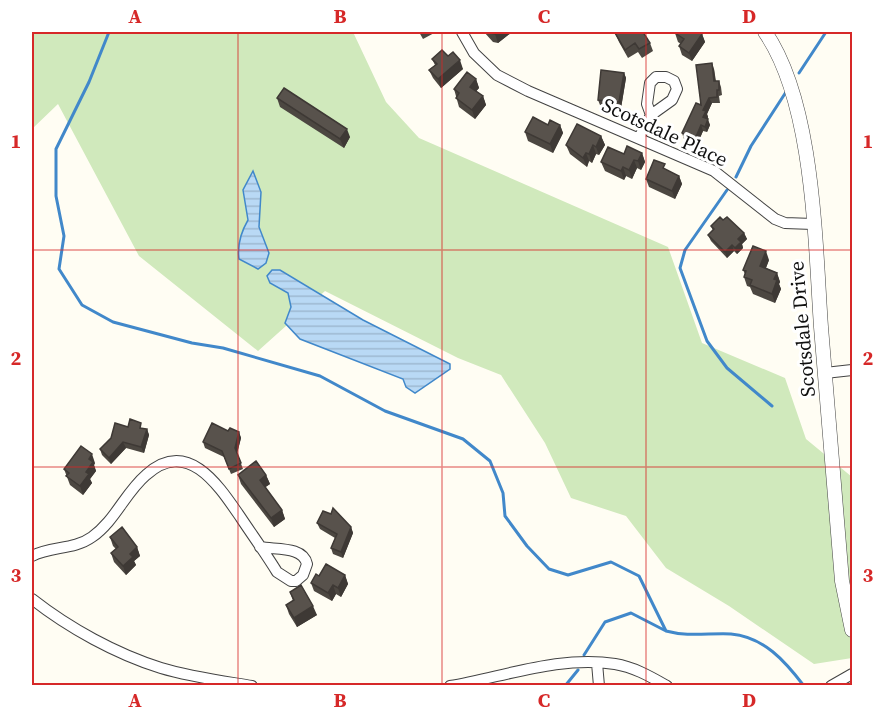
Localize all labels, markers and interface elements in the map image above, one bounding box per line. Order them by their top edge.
text: A [128,2,142,30]
text: B [333,2,347,30]
text: C [538,2,550,30]
text: D [742,2,756,30]
street label: Scotsdale Place [598,91,732,173]
text: 1 [11,127,21,155]
text: 1 [863,127,873,155]
street label: Scotsdale Drive [782,260,822,398]
text: 2 [11,344,22,372]
text: 2 [863,344,874,372]
text: 3 [11,561,22,589]
text: 3 [863,561,874,589]
text: A [128,686,142,714]
text: B [333,686,347,714]
text: C [538,686,550,714]
text: D [742,686,756,714]

